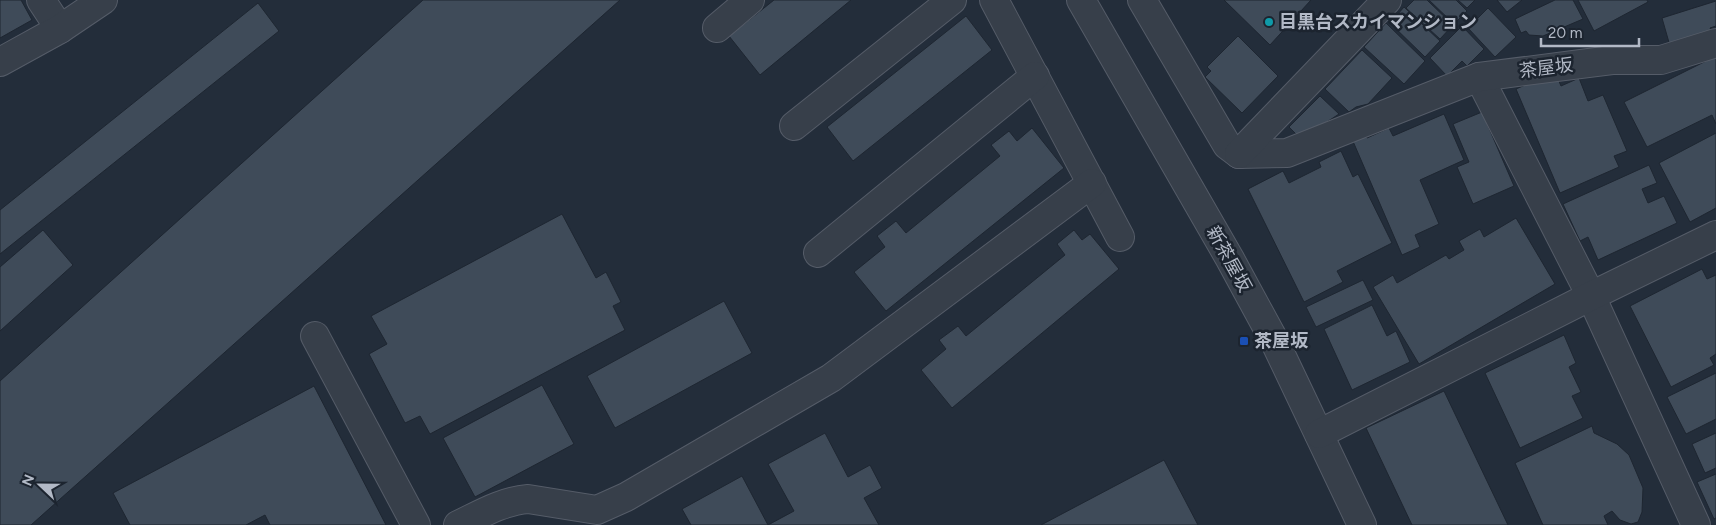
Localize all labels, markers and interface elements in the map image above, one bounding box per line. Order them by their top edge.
place label: 目黒台スカイマンション [1279,11,1477,33]
scale bar [1541,15,1638,47]
marker: 目黒台スカイマンション [1263,16,1275,28]
text: 20 m [1548,24,1582,42]
street label: 茶屋坂 [1518,54,1574,82]
street label: 新茶屋坂 [1202,222,1256,296]
place label: 茶屋坂 [1254,330,1309,352]
marker: 茶屋坂 [1238,335,1250,347]
north arrow [15,460,65,510]
text: N [19,472,38,489]

